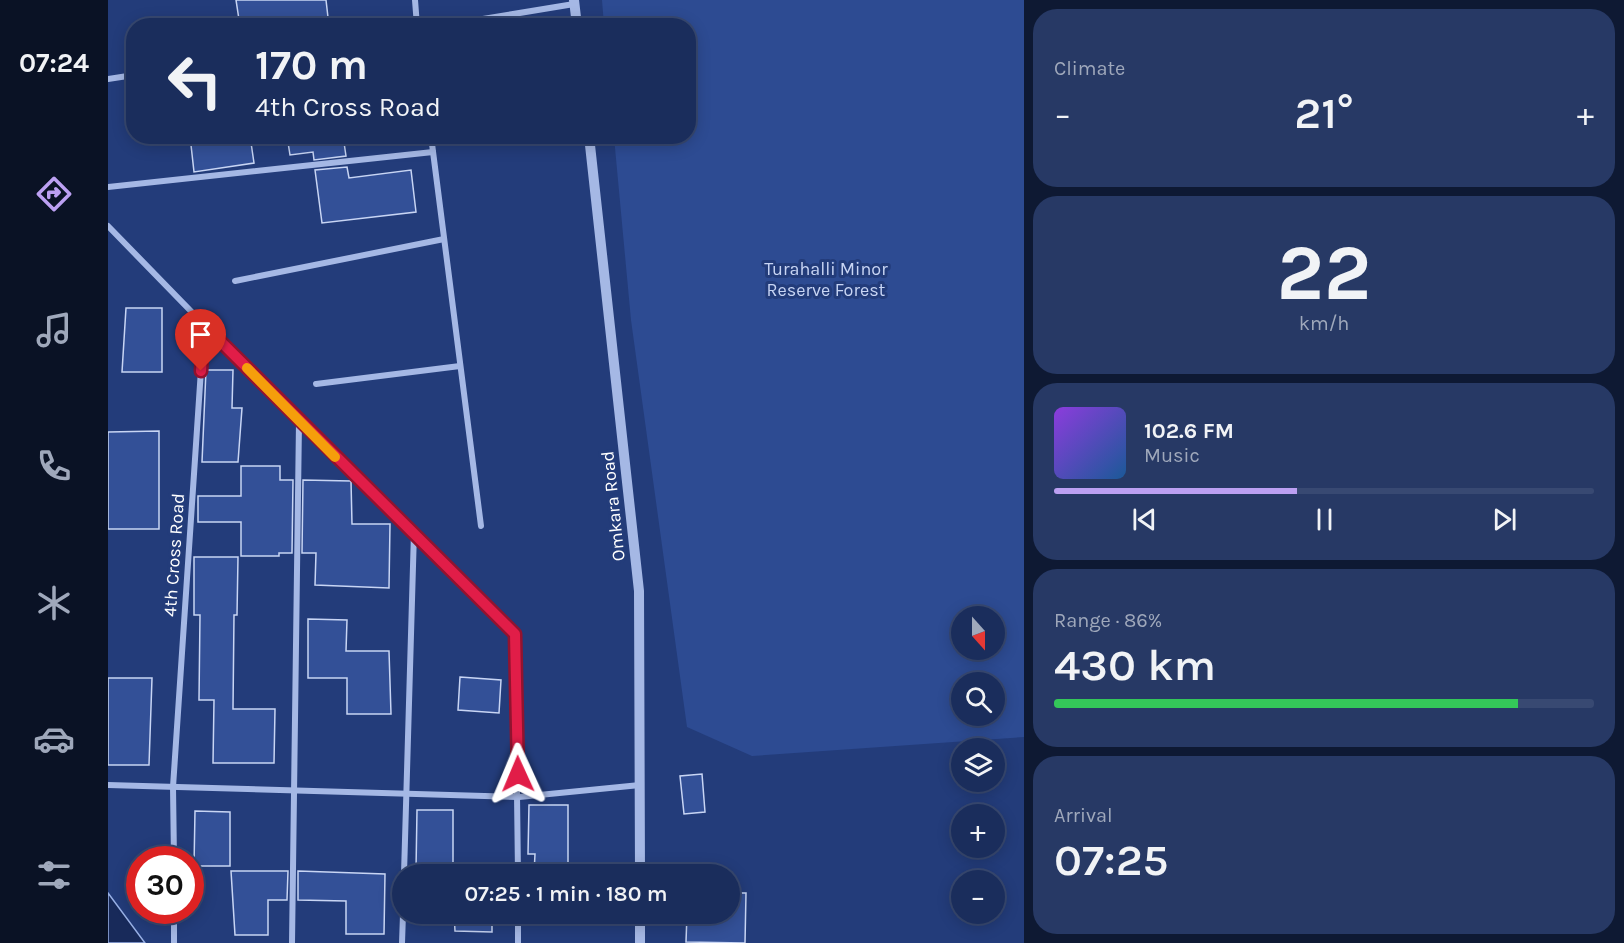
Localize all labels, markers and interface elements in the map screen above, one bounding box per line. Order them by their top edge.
text: 170 m [255,40,368,90]
icon: left [156,42,234,120]
text: 07:24 [19,47,89,79]
text: Climate [1054,57,1125,80]
text: 21° [1294,87,1354,139]
text: 4th Cross Road [255,91,441,123]
text: − [1054,95,1071,133]
text: + [1577,95,1594,133]
icon: directions [33,173,75,215]
text: 22 [1277,227,1371,319]
park label: Turahalli Minor Reserve Forest [764,258,888,301]
icon: music [33,309,75,351]
pin [175,309,226,371]
text: km/h [1299,312,1349,335]
icon: arrive [184,318,217,351]
text: 102.6 FM [1144,418,1234,444]
text: Music [1144,444,1200,467]
icon: phone [33,445,75,487]
street label: Omkara Road [596,450,630,562]
street label: 4th Cross Road [159,492,189,618]
icon: previous [1128,503,1161,536]
icon: pause [1308,503,1341,536]
icon: next [1488,503,1521,536]
icon: climate [33,582,75,624]
north arrow [951,606,1005,660]
map controls [951,606,1005,924]
text: Range · 86% [1054,609,1162,632]
text: 430 km [1054,639,1216,691]
button: search [951,672,1005,726]
icon: car [33,718,75,760]
button: layers [951,738,1005,792]
position arrow [486,742,550,806]
button: + [951,804,1005,858]
text: Arrival [1054,804,1113,827]
text: 07:25 [1054,834,1169,886]
speed limit sign: 30 [126,846,204,924]
icon: filters [33,854,75,896]
button: − [951,870,1005,924]
text: 07:25 · 1 min · 180 m [464,881,668,907]

